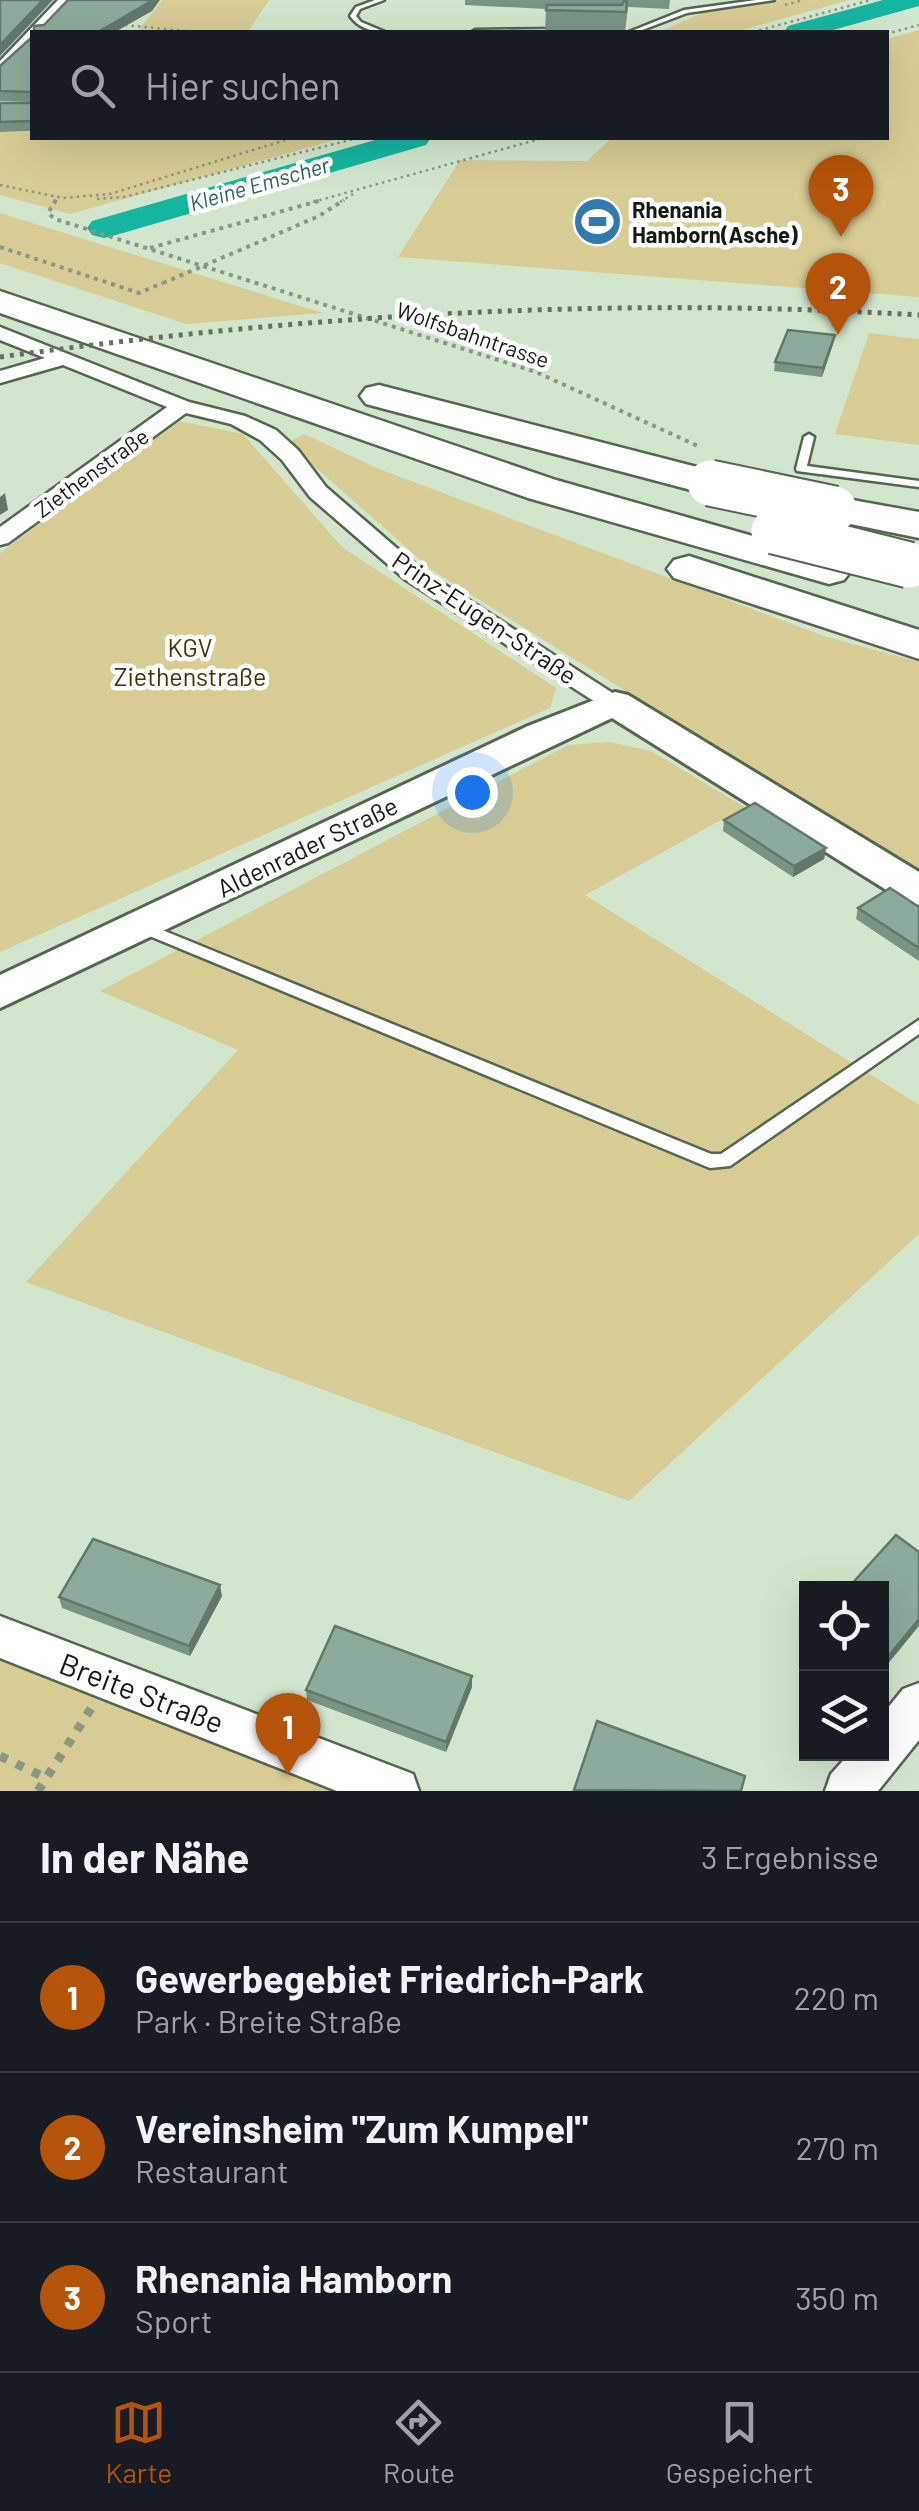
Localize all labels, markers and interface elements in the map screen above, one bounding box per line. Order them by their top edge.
search box [30,30,889,140]
icon: search [65,58,120,113]
text: Hier suchen [145,62,341,108]
water label: Kleine Emscher [186,150,333,215]
pin: 3 [808,154,874,237]
sports icon: Rhenania Hamborn(Asche) [571,196,623,248]
place label: Rhenania Hamborn(Asche) [632,196,798,247]
pin: 2 [806,252,870,335]
street label: Wolfsbahntrasse [393,296,553,372]
street label: Ziethenstraße [29,422,153,522]
street label: Prinz-Eugen-Straße [387,544,583,690]
park label: KGV Ziethenstraße [114,632,266,691]
your location [447,767,498,818]
street label: Aldenrader Straße [212,789,402,903]
map controls [799,1581,889,1761]
button: locate [799,1581,889,1671]
street label: Breite Straße [55,1644,229,1740]
button: layers [799,1671,889,1761]
pin: 1 [256,1692,320,1775]
text: In der Nähe [40,1831,249,1881]
text: 3 Ergebnisse [701,1837,879,1875]
text: Gewerbegebiet Friedrich-Park [135,1955,644,2001]
text: 1 [67,1978,78,2016]
text: 220 m [794,1978,879,2016]
text: Park · Breite Straße [135,2001,402,2039]
text: Vereinsheim "Zum Kumpel" [135,2105,588,2151]
text: 2 [64,2128,81,2166]
text: 270 m [796,2128,879,2166]
text: Restaurant [135,2151,289,2189]
text: Rhenania Hamborn [135,2255,452,2301]
text: 3 [64,2278,81,2316]
text: 350 m [795,2278,879,2316]
text: Sport [135,2301,212,2339]
tab: Karte [105,2395,172,2489]
tab: Route [383,2395,455,2489]
tab: Gespeichert [666,2395,814,2489]

